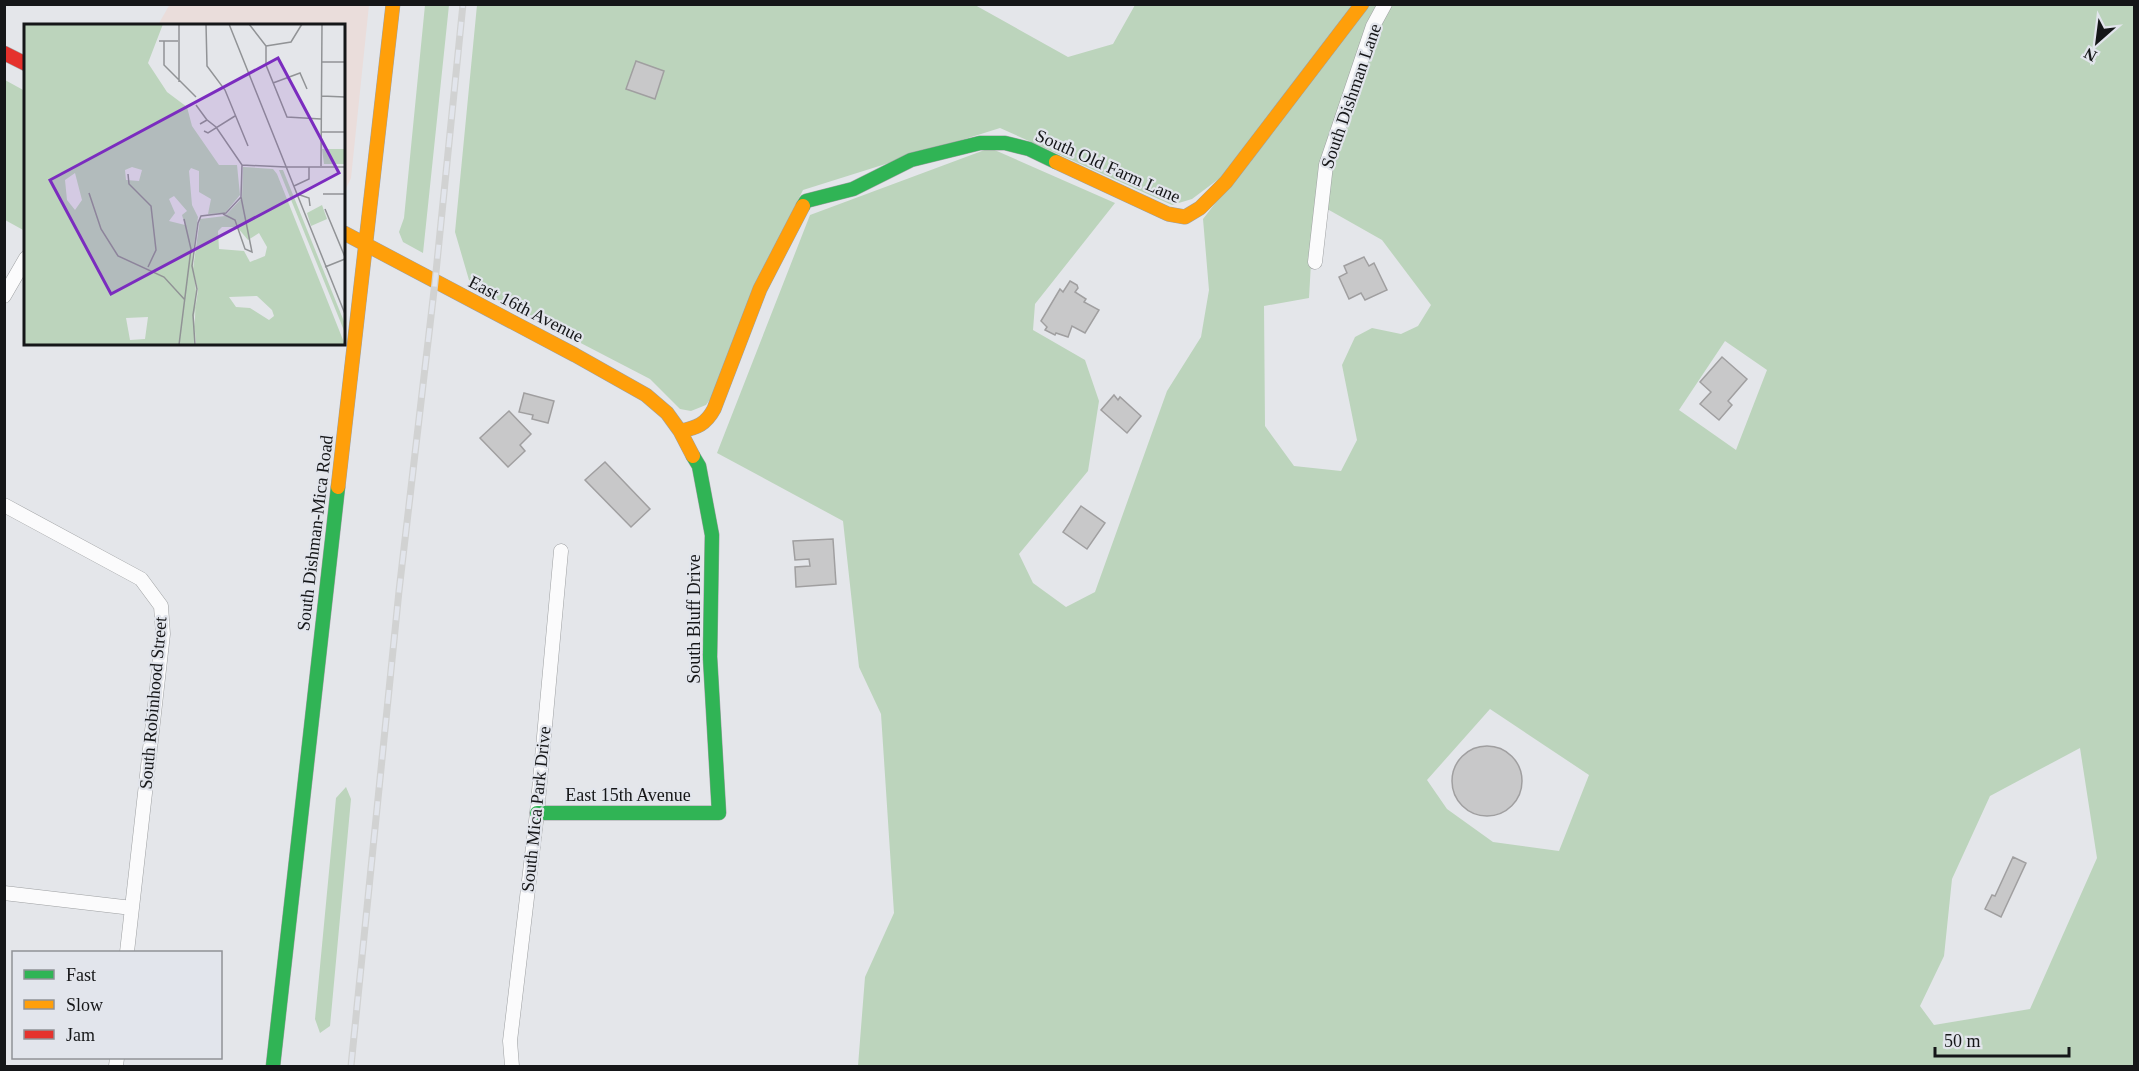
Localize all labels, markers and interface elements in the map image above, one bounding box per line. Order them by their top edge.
north arrow [2067,12,2127,72]
street label: South Dishman Lane [1317,21,1385,171]
inset map [24,24,345,345]
text: N [2081,44,2099,65]
street label: South Old Farm Lane [1032,125,1184,207]
street label: East 16th Avenue [465,272,587,346]
street label: South Dishman-Mica Road [293,434,337,632]
street label: South Bluff Drive [684,554,704,684]
street label: South Robinhood Street [135,616,171,790]
street label: South Mica Park Drive [517,725,555,893]
street label: East 15th Avenue [565,785,691,805]
legend [12,951,222,1059]
text: Fast [66,965,96,985]
text: Slow [66,995,103,1015]
scale bar [1935,1020,2068,1058]
text: Jam [66,1025,95,1045]
text: 50 m [1944,1031,1981,1051]

